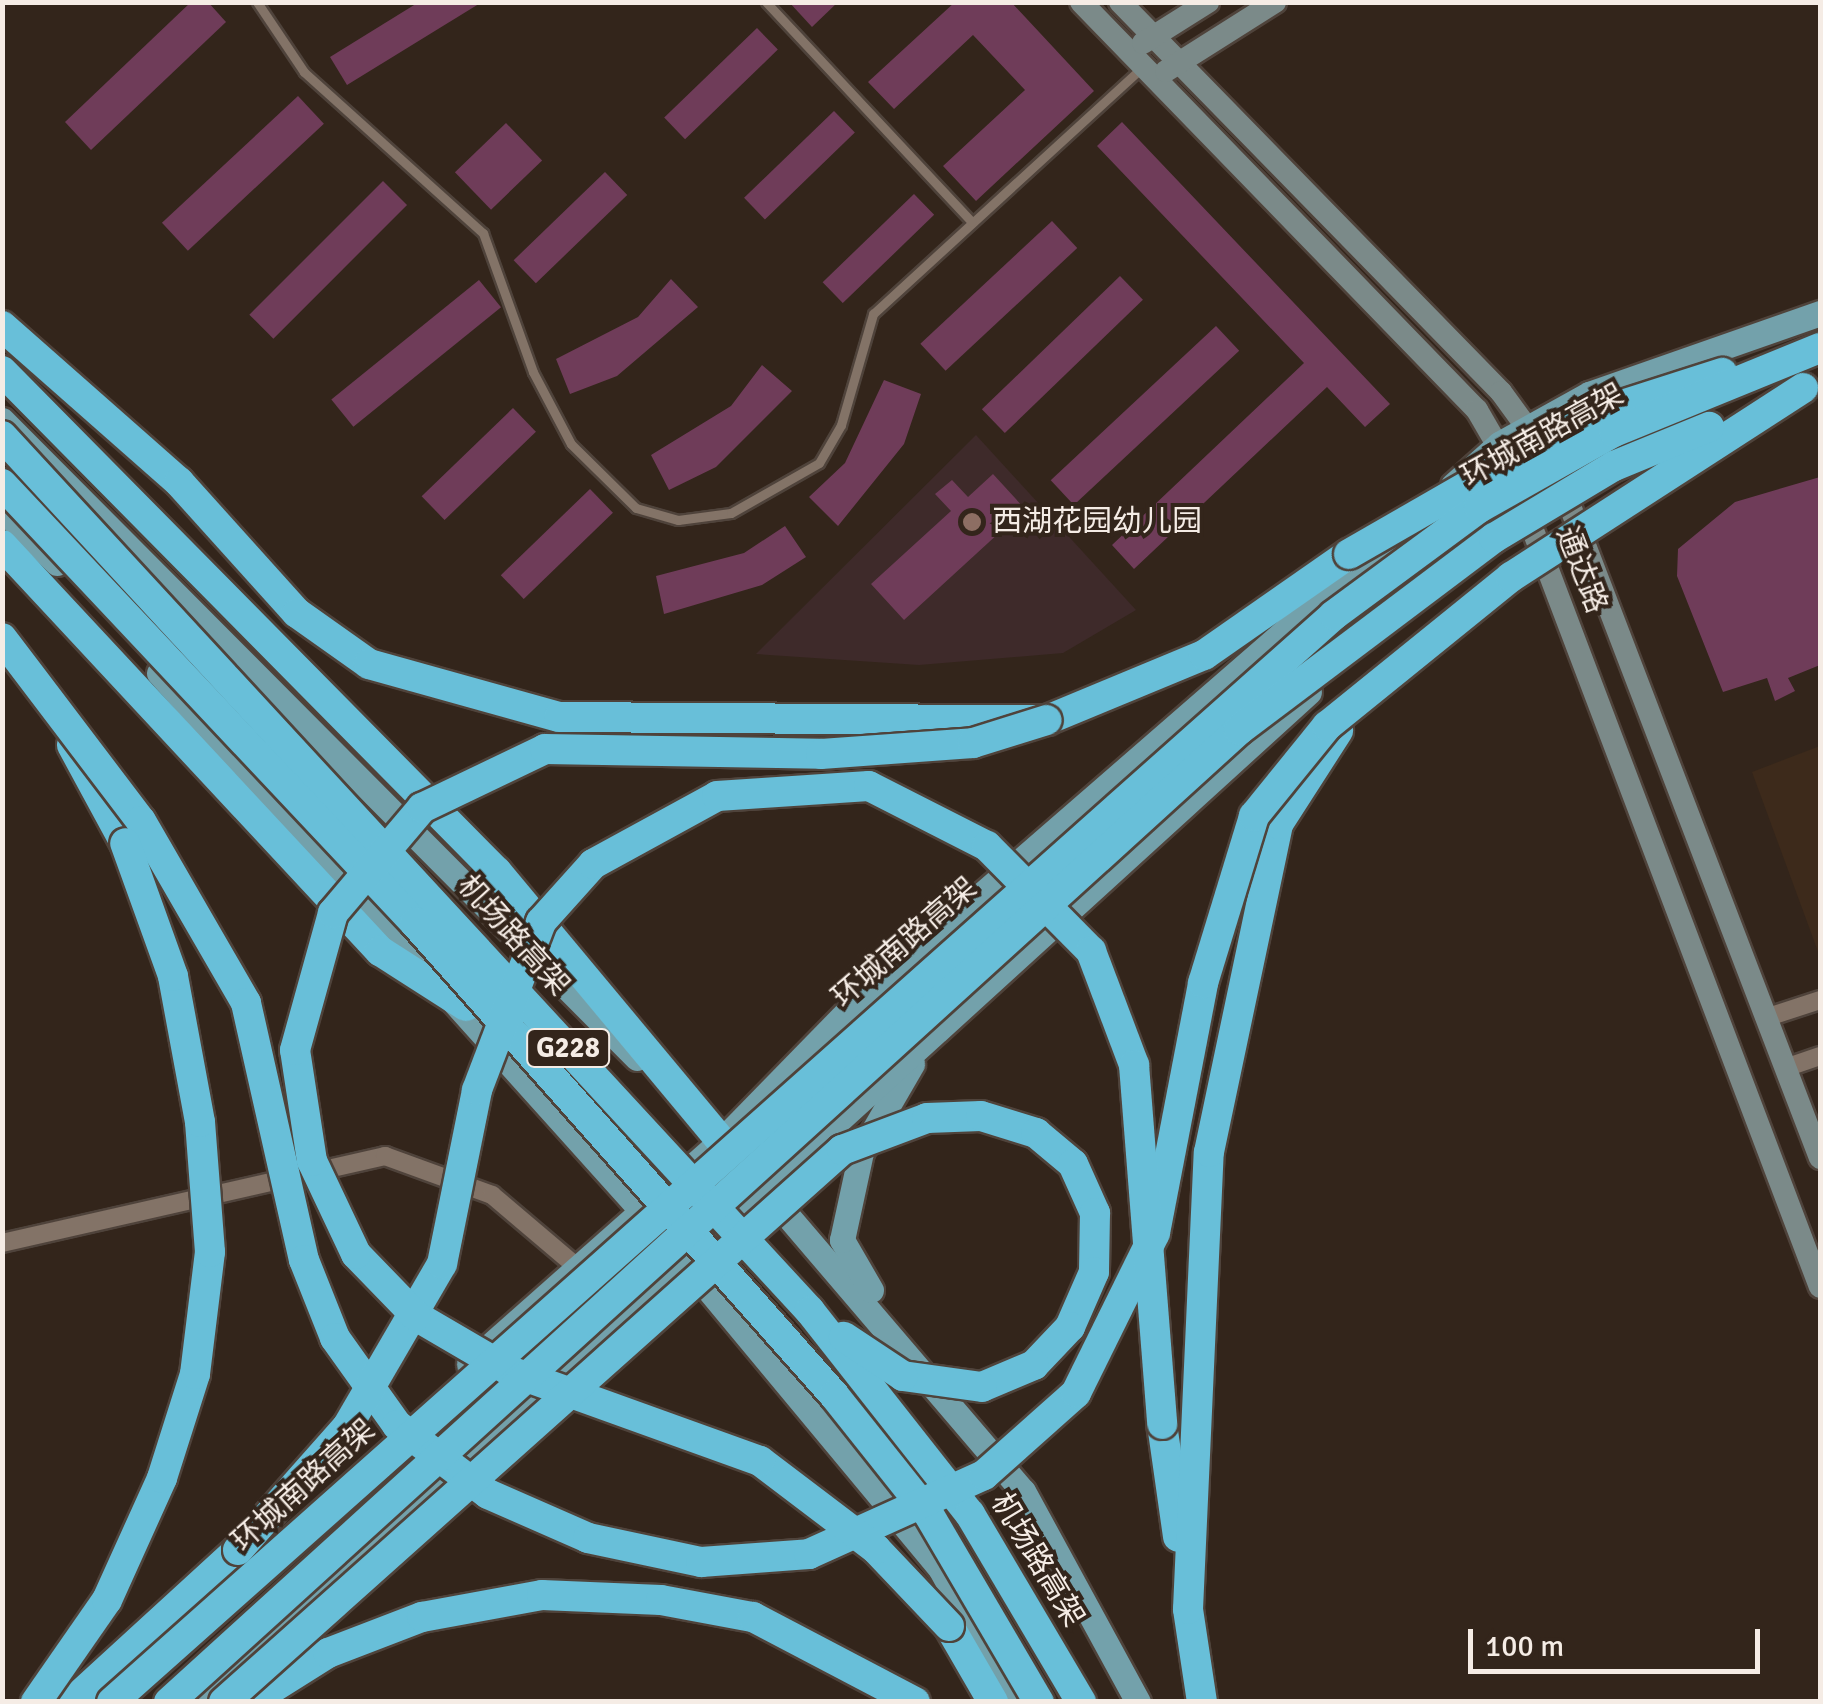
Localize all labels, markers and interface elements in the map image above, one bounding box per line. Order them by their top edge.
street label: 环城南路高架 [1456,377,1630,495]
place label: 西湖花园幼儿园 [992,504,1202,540]
marker: 西湖花园幼儿园 [961,511,983,533]
street label: 通达路 [1548,522,1614,618]
street label: 机场路高架 [449,868,577,1004]
street label: 环城南路高架 [825,870,985,1016]
road number: G228 [526,1025,610,1071]
street label: 环城南路高架 [225,1412,383,1560]
street label: 机场路高架 [983,1486,1091,1634]
scale bar [1473,1609,1766,1671]
text: 100 m [1485,1628,1564,1665]

